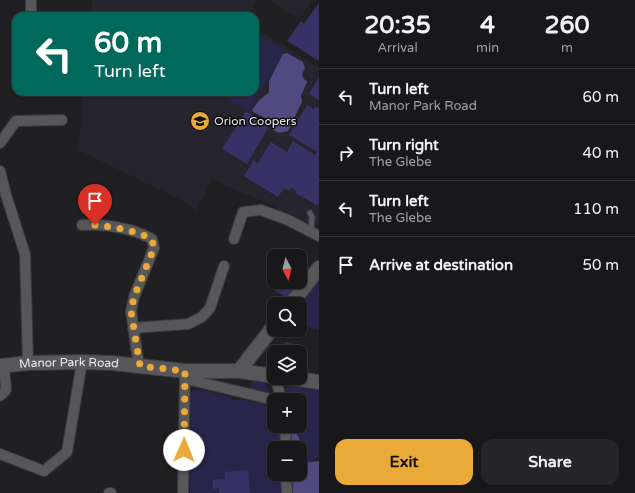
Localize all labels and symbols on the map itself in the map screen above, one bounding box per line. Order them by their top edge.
school or university icon: Orion Coopers [189,110,211,132]
place label: Orion Coopers [214,114,297,128]
pin [78,184,112,225]
north arrow [267,249,307,289]
street label: Manor Park Road [18,355,119,371]
position arrow [163,429,205,471]

